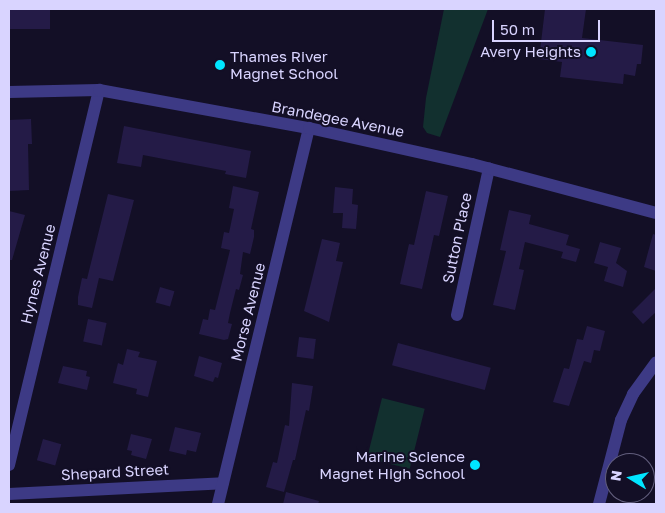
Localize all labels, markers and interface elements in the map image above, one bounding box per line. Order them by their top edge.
scale bar [495,10,602,42]
text: 50 m [500,20,535,38]
place label: Avery Heights [480,43,581,61]
marker: Avery Heights [585,46,597,58]
place label: Thames River Magnet School [230,47,338,82]
marker: Thames River Magnet School [214,59,226,71]
street label: Brandegee Avenue [270,97,406,141]
street label: Sutton Place [439,191,475,285]
street label: Hynes Avenue [17,222,59,326]
street label: Morse Avenue [227,261,269,363]
place label: Marine Science Magnet High School [319,447,465,482]
north arrow [605,453,655,503]
marker: Marine Science Magnet High School [469,459,481,471]
street label: Shepard Street [60,460,170,484]
text: N [606,469,625,482]

